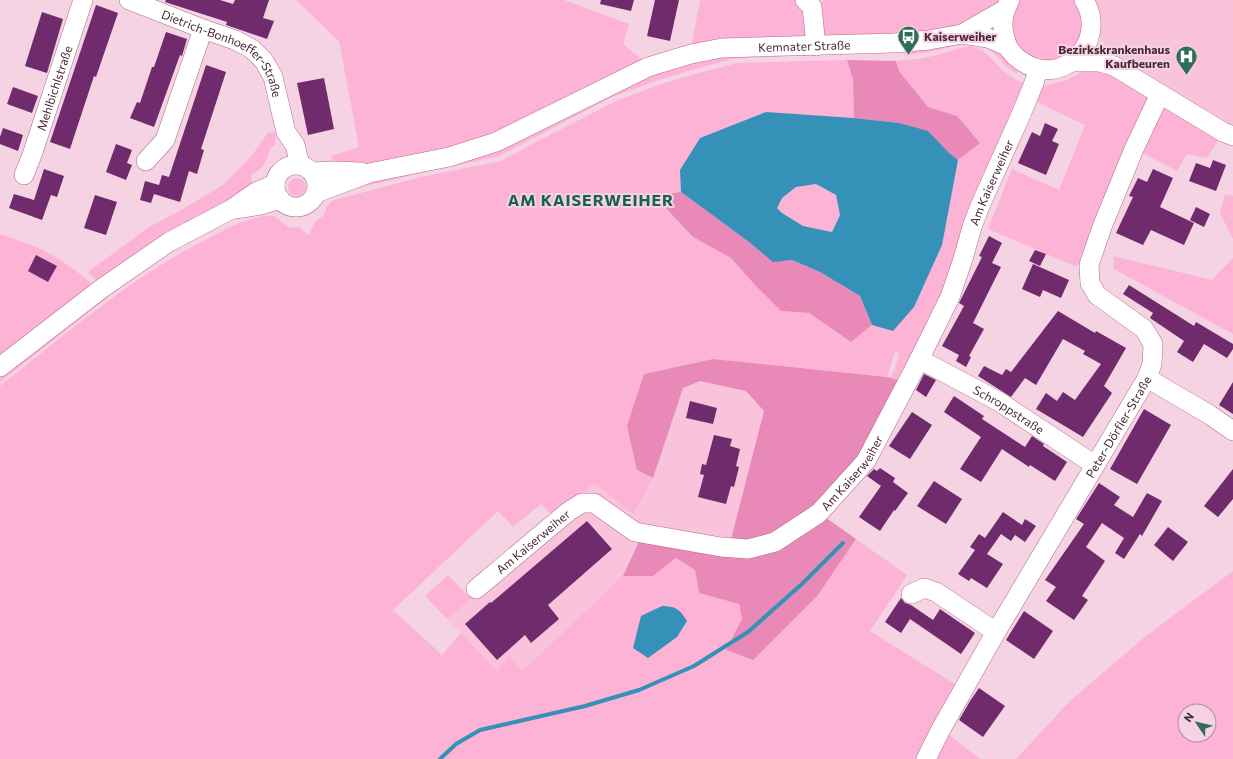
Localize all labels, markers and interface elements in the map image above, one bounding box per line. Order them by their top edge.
street label: Dietrich-Bonhoeffer-Straße [160,7,285,98]
bus stop icon: Kaiserweiher [896,23,922,56]
place label: Kaiserweiher [924,29,997,43]
street label: Kemnater Straße [758,37,851,54]
place label: Bezirkskrankenhaus Kaufbeuren [1058,42,1170,70]
hospital icon: Bezirkskrankenhaus Kaufbeuren [1173,43,1199,76]
street label: Mehlbichlstraße [33,44,75,132]
street label: Am Kaiserweiher [966,137,1016,227]
district label: AM KAISERWEIHER [508,190,674,209]
street label: Peter-Dörfler-Straße [1082,373,1154,480]
street label: Schroppstraße [971,382,1047,437]
street label: Am Kaiserweiher [818,433,885,513]
street label: Am Kaiserweiher [493,506,573,576]
north arrow [1177,703,1217,743]
text: N [1181,710,1196,724]

